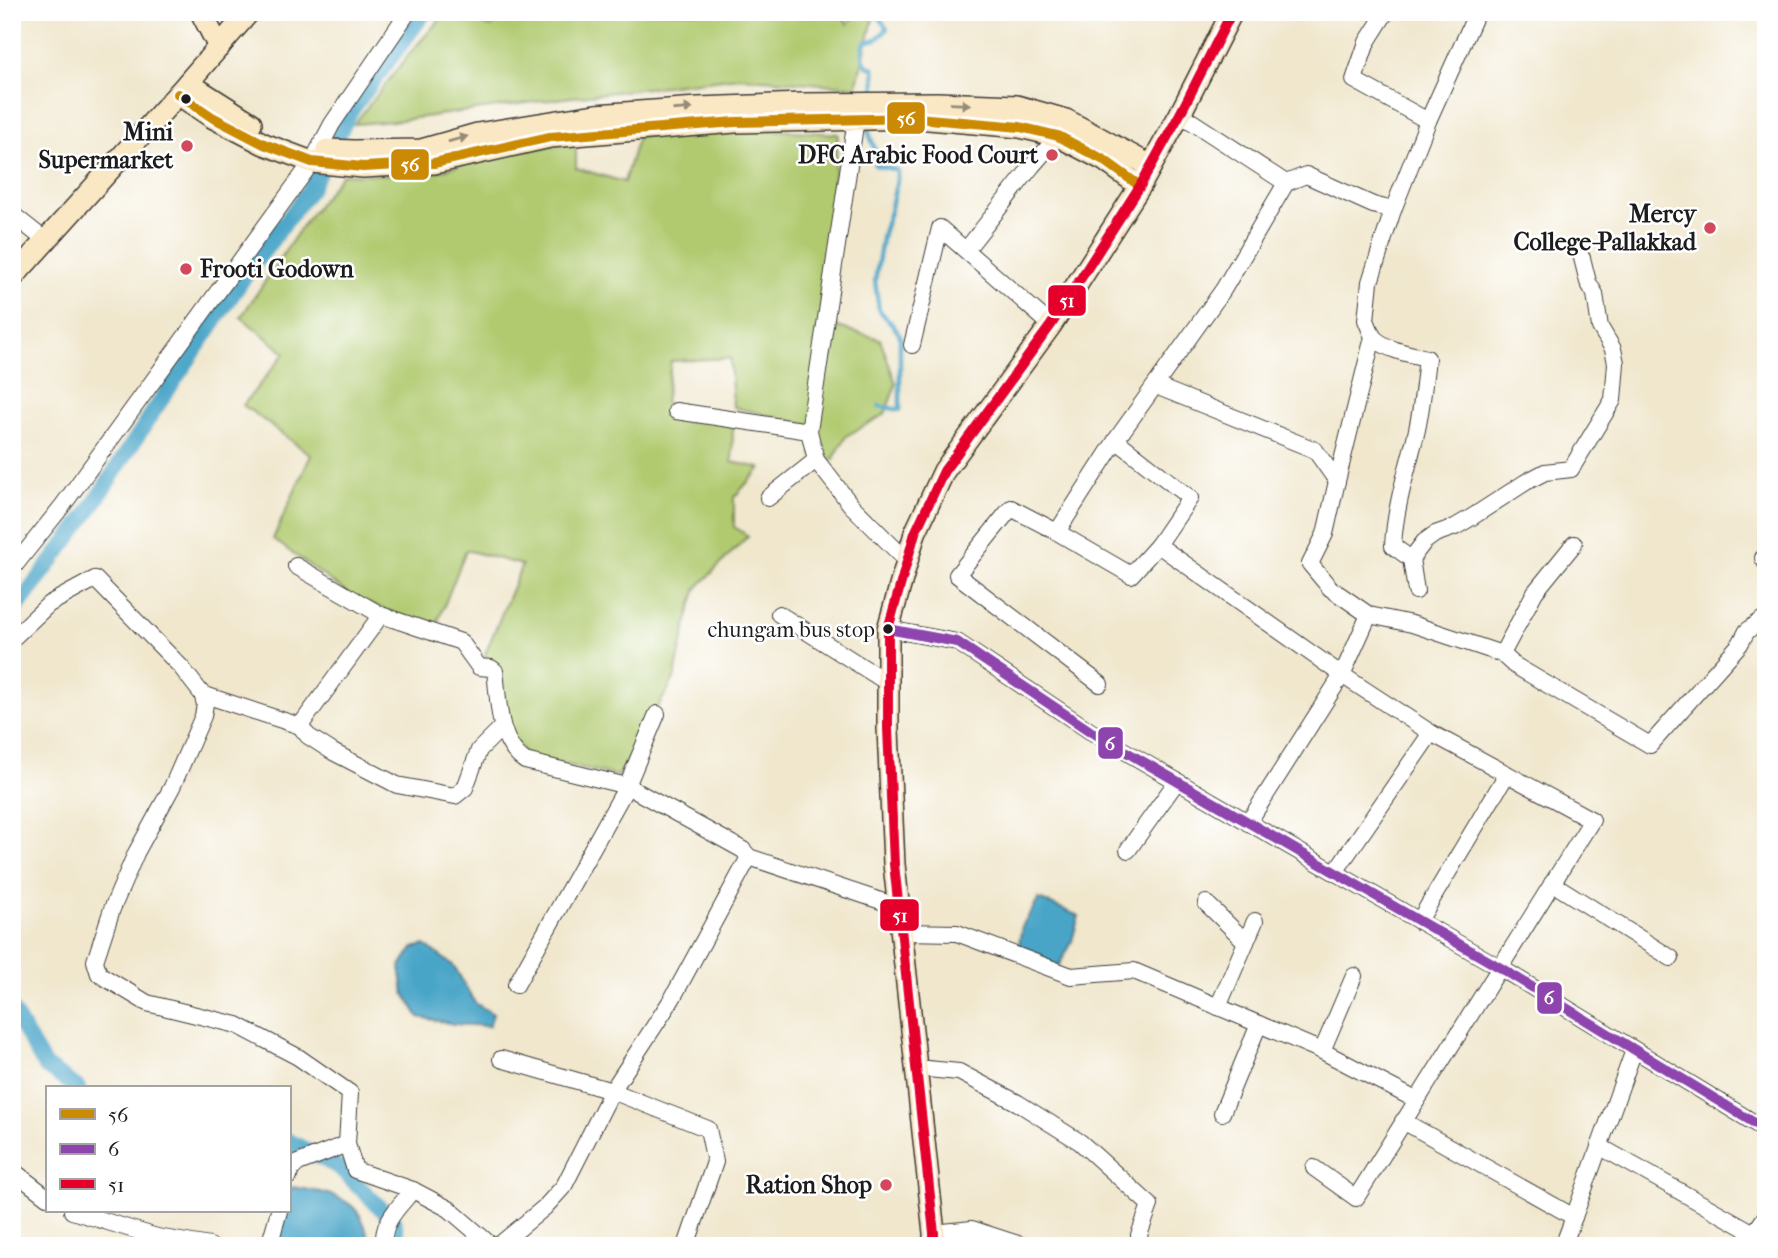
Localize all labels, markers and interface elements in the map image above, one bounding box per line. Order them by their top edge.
unlabelled marker [179,92,193,106]
one-way arrow [949,98,971,110]
line badge: 56 [886,101,926,135]
one-way arrow [672,103,694,114]
text: 56 [897,108,916,130]
place label: Mini Supermarket [39,118,174,174]
one-way arrow [448,134,469,144]
marker: Mini Supermarket [179,138,195,154]
place label: DFC Arabic Food Court [798,141,1038,169]
marker: DFC Arabic Food Court [1044,147,1060,163]
line badge: 56 [390,148,430,181]
text: 56 [401,154,420,176]
place label: Mercy College-Pallakkad [1513,200,1697,256]
marker: Mercy College-Pallakkad [1702,220,1718,236]
place label: Frooti Godown [199,255,355,283]
marker: Frooti Godown [178,261,194,277]
line badge: 51 [1047,284,1087,317]
text: 51 [1060,290,1075,312]
place label: chungam bus stop [707,617,875,643]
marker: chungam bus stop [881,622,895,636]
line badge: 6 [1097,726,1124,760]
text: 6 [1105,733,1116,755]
line badge: 51 [879,898,920,932]
text: 51 [893,905,908,927]
line badge: 6 [1536,981,1563,1015]
text: 6 [1544,987,1555,1009]
legend [46,1086,290,1212]
text: 56 [108,1103,129,1127]
text: 6 [108,1137,120,1161]
place label: Ration Shop [746,1171,872,1199]
text: 51 [108,1173,125,1197]
marker: Ration Shop [878,1177,894,1193]

